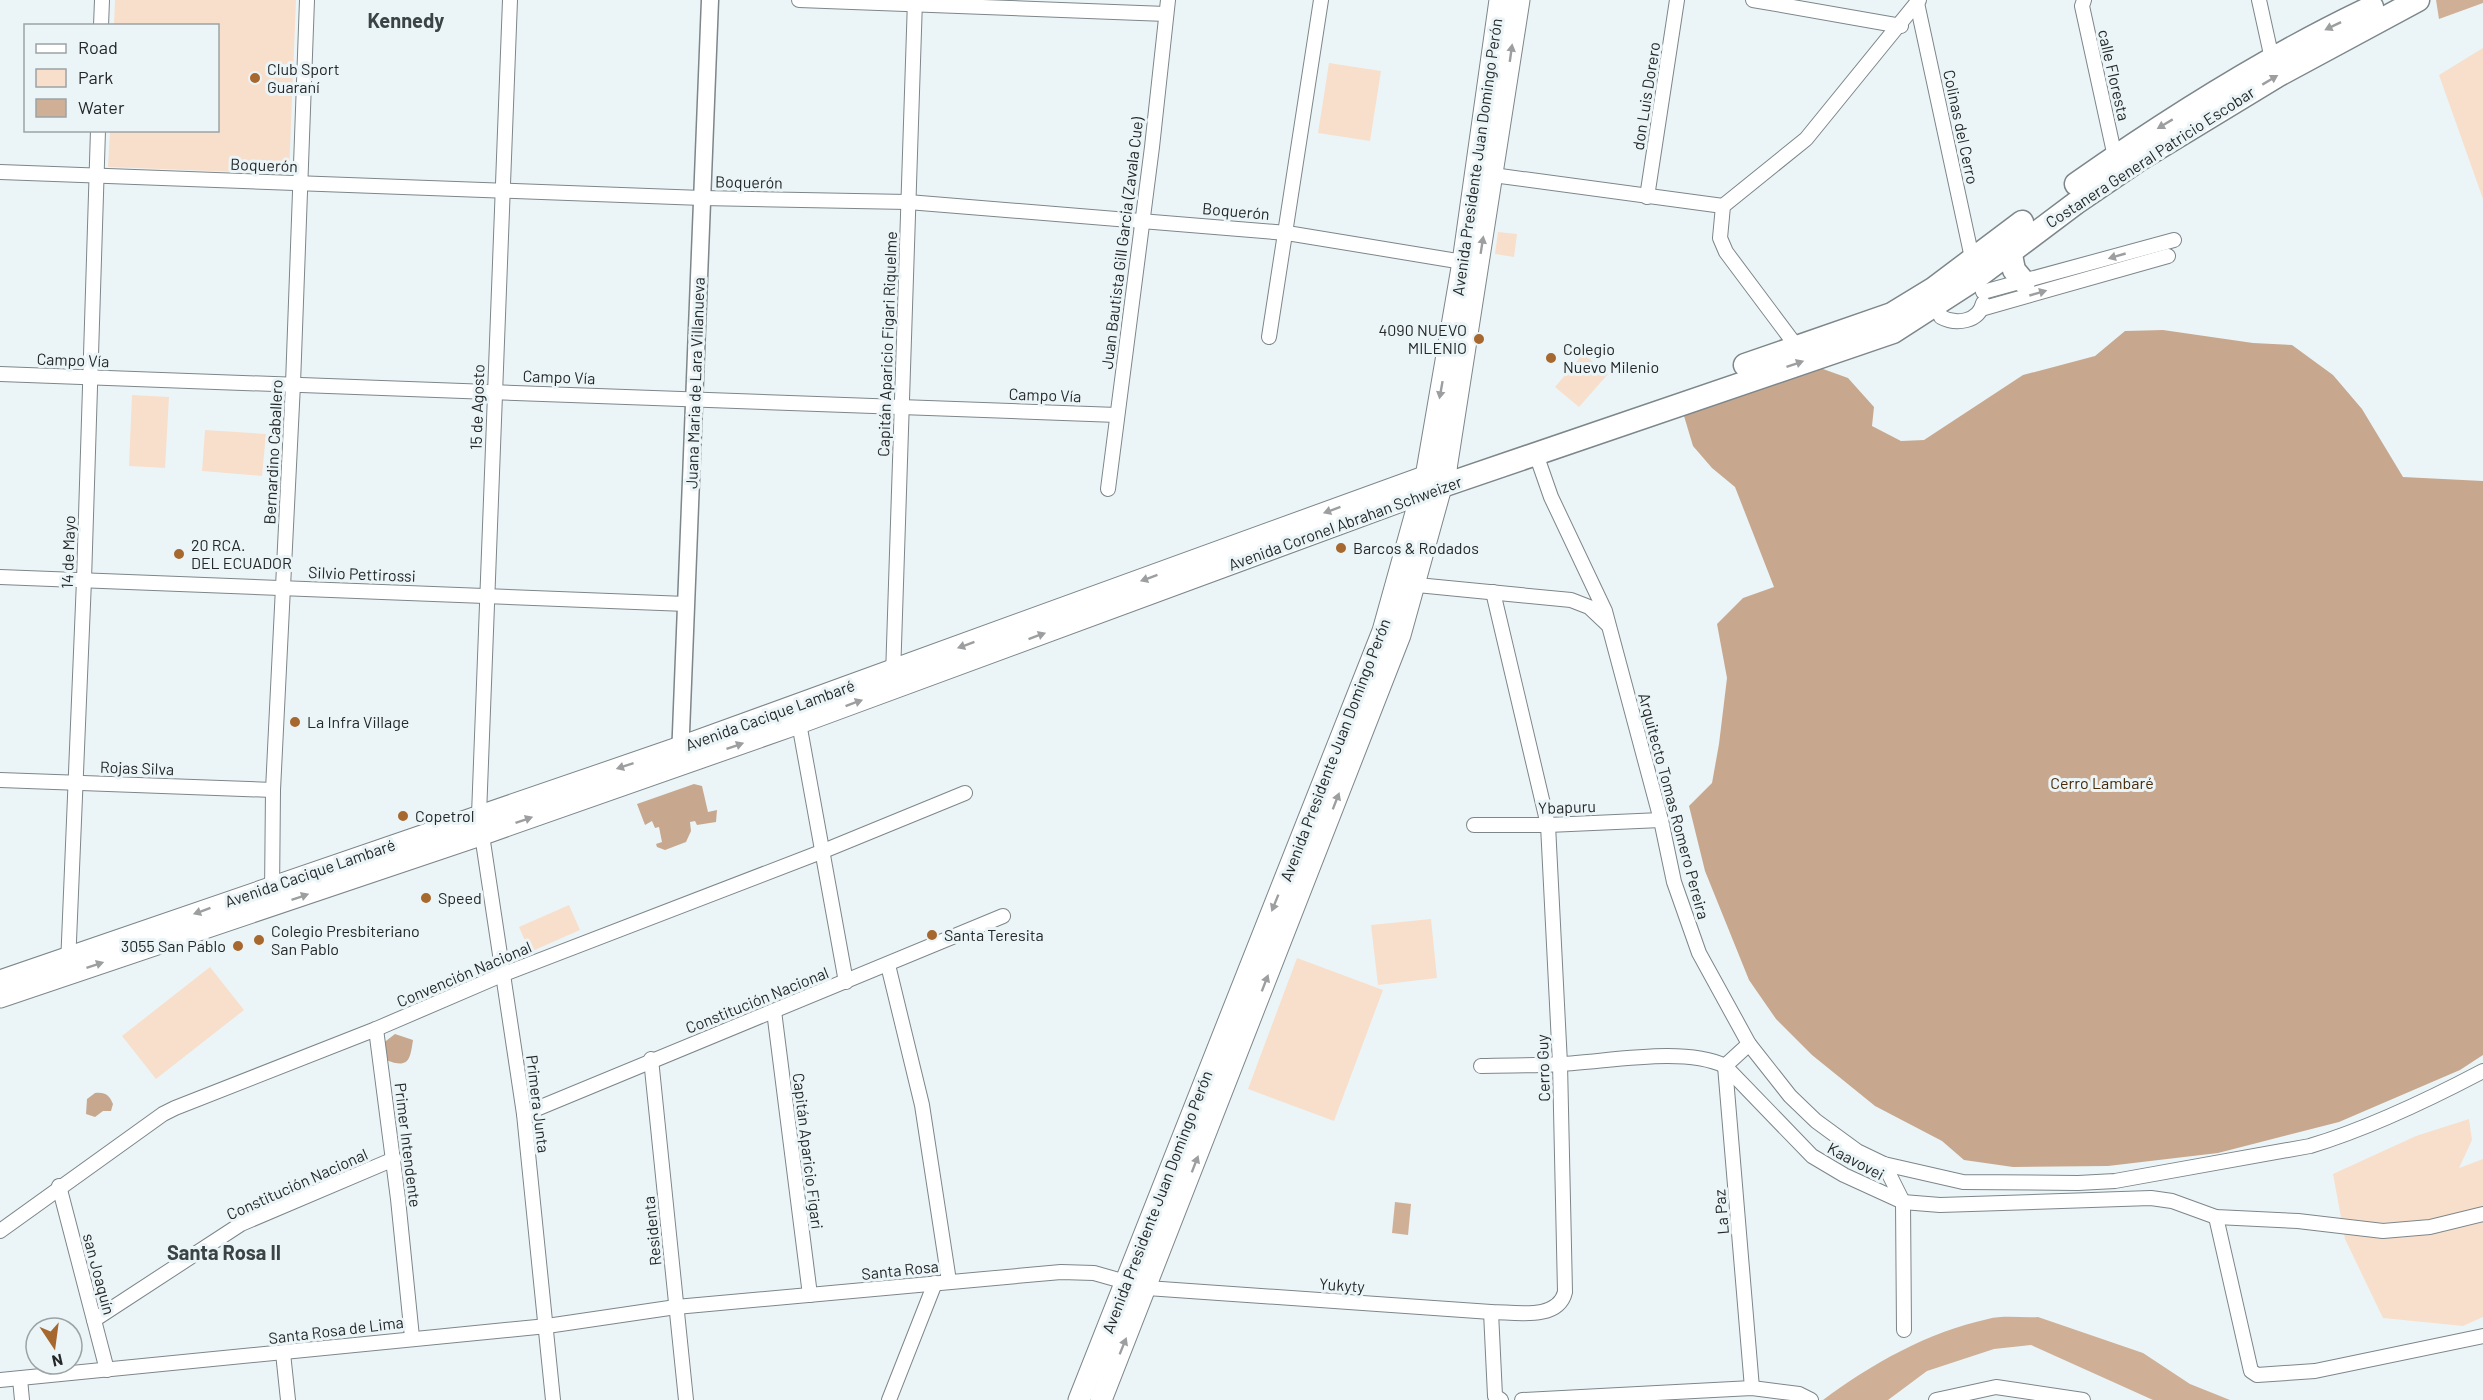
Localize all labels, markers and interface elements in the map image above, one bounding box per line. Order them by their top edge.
district label: Kennedy [368,8,444,32]
street label: Avenida Presidente Juan Domingo Perón [1448,17,1505,297]
one-way arrow [2325,21,2342,30]
legend [24,24,219,132]
street label: calle Floresta [2095,27,2134,122]
text: Road [78,36,118,58]
street label: don Luis Dorero [1628,40,1663,151]
one-way arrow [1507,43,1516,62]
place label: Club Sport Guaraní [267,59,340,96]
text: Park [78,66,113,88]
street label: Colinas del Cerro [1940,68,1983,186]
marker: Club Sport Guaraní [248,71,262,85]
one-way arrow [2262,75,2278,86]
street label: Costanera General Patricio Escobar [2042,82,2258,231]
text: Water [78,96,125,118]
street label: Juan Bautista Gill Garcia (Zavala Cue) [1097,115,1146,370]
one-way arrow [2157,119,2173,130]
street label: Boquerón [230,154,298,175]
street label: Boquerón [715,171,783,192]
street label: Boquerón [1202,198,1271,223]
street label: Capitán Aparicio Figari Riquelme [873,231,900,457]
one-way arrow [1477,236,1486,255]
one-way arrow [2108,252,2126,261]
street label: Juana Maria de Lara Villanueva [681,277,708,489]
one-way arrow [2029,288,2047,297]
place label: 4090 NUEVO MILENIO [1378,320,1467,357]
marker: 4090 NUEVO MILENIO [1472,332,1486,346]
place label: Colegio Nuevo Milenio [1563,339,1659,376]
street label: Campo Vía [36,349,110,370]
marker: Colegio Nuevo Milenio [1544,351,1558,365]
one-way arrow [1786,359,1804,369]
street label: 15 de Agosto [466,364,487,450]
street label: Campo Vía [522,366,596,387]
street label: Bernardino Caballero [259,379,286,525]
one-way arrow [1436,381,1445,400]
street label: Campo Vía [1008,384,1082,405]
street label: Avenida Coronel Abrahan Schweizer [1225,471,1464,574]
one-way arrow [1323,506,1341,516]
street label: 14 de Mayo [57,515,78,589]
place label: 20 RCA. DEL ECUADOR [191,535,292,572]
place label: Barcos & Rodados [1353,538,1479,557]
marker: Barcos & Rodados [1334,541,1348,555]
marker: 20 RCA. DEL ECUADOR [172,547,186,561]
street label: Silvio Pettirossi [308,562,416,585]
one-way arrow [1140,573,1158,583]
street label: Avenida Presidente Juan Domingo Perón [1275,616,1394,884]
one-way arrow [1028,631,1046,641]
one-way arrow [957,640,975,650]
street label: Avenida Cacique Lambaré [683,675,857,754]
street label: Arquitecto Tomas Romero Pereira [1635,691,1714,921]
one-way arrow [845,698,863,708]
place label: La Infra Village [307,712,409,731]
marker: La Infra Village [288,715,302,729]
one-way arrow [726,740,744,750]
street label: Rojas Silva [100,757,174,778]
one-way arrow [616,761,634,771]
park label: Cerro Lambaré [2050,773,2154,792]
one-way arrow [1332,792,1341,810]
street label: Ybapuru [1538,796,1596,817]
place label: Copetrol [415,806,475,825]
marker: Copetrol [396,809,410,823]
one-way arrow [515,814,533,824]
street label: Avenida Cacique Lambaré [222,834,398,911]
place label: Speed [438,888,482,907]
one-way arrow [291,891,309,901]
marker: Speed [419,891,433,905]
one-way arrow [1270,894,1279,912]
one-way arrow [193,906,211,916]
place label: Colegio Presbiteriano San Pablo [271,921,420,958]
place label: Santa Teresita [944,925,1044,944]
marker: Santa Teresita [925,928,939,942]
marker: Colegio Presbiteriano San Pablo [252,933,266,947]
place label: 3055 San Pablo [121,936,226,955]
street label: Convención Nacional [394,937,534,1011]
marker: 3055 San Pablo [231,939,245,953]
one-way arrow [86,960,104,970]
street label: Constitución Nacional [683,962,831,1037]
one-way arrow [1260,973,1270,991]
street label: Cerro Guy [1532,1033,1553,1102]
street label: Primera Junta [523,1054,554,1154]
street label: Avenida Presidente Juan Domingo Perón [1097,1068,1216,1336]
street label: Capitán Aparicio Figari [789,1072,828,1230]
street label: Primer Intendente [391,1082,426,1208]
street label: Kaavovei [1825,1138,1888,1183]
street label: Constitución Nacional [223,1144,370,1223]
one-way arrow [1190,1155,1200,1173]
street label: La Paz [1709,1189,1732,1235]
street label: Residenta [638,1195,665,1267]
street label: san Joaquín [80,1231,119,1317]
district label: Santa Rosa II [167,1240,281,1264]
street label: Santa Rosa [860,1256,940,1283]
street label: Yukyty [1319,1273,1366,1296]
street label: Santa Rosa de Lima [267,1312,405,1347]
north arrow [24,1316,84,1376]
one-way arrow [1119,1337,1128,1355]
text: N [50,1351,65,1372]

